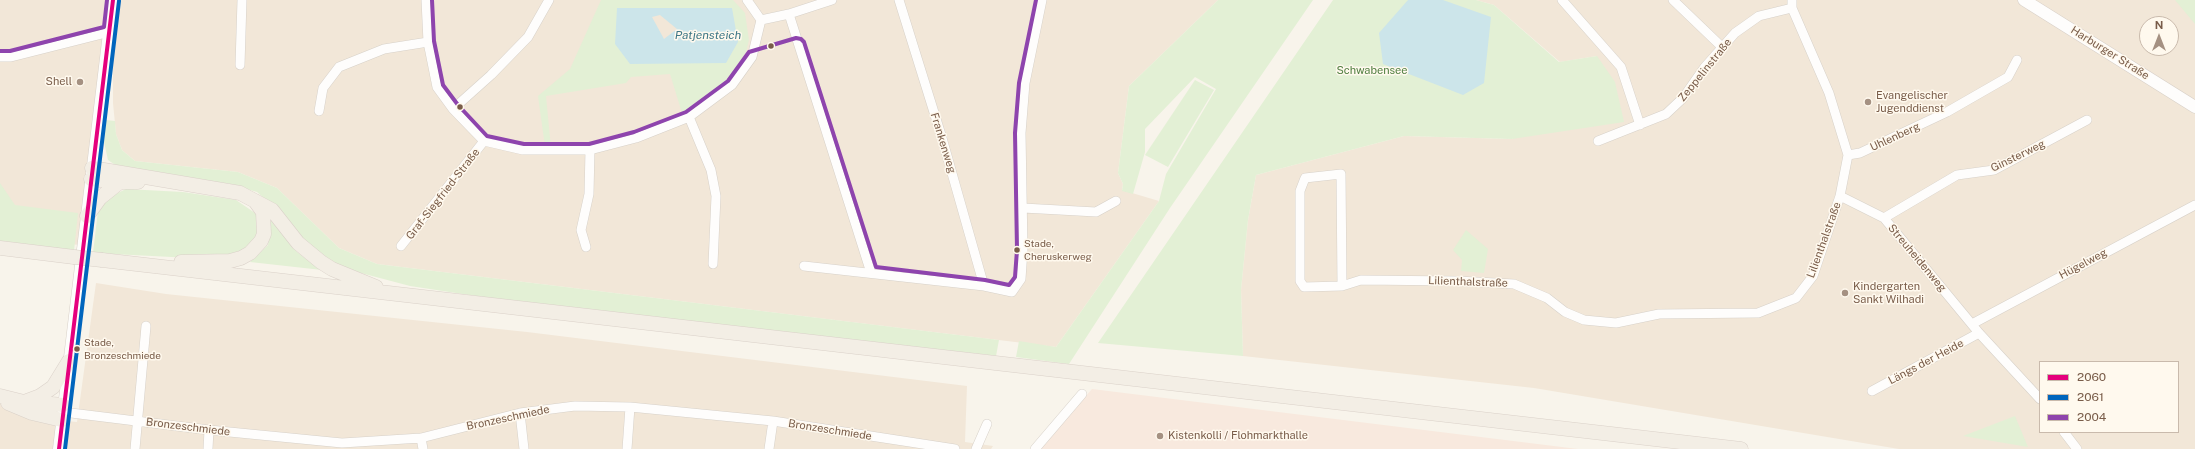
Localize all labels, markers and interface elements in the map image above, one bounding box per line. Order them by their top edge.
north arrow [2139,16,2179,56]
text: N [2155,19,2163,31]
street label: Harburger Straße [2068,24,2152,82]
water label: Patjensteich [675,28,741,42]
street label: Zeppelinstraße [1676,36,1734,104]
unlabelled marker [766,41,776,51]
park label: Schwabensee [1336,64,1408,78]
place label: Shell [46,75,72,89]
marker: Shell [75,77,85,87]
place label: Evangelischer Jugenddienst [1876,89,1948,115]
marker: Evangelischer Jugenddienst [1863,97,1873,107]
unlabelled marker [455,102,465,112]
street label: Frankenweg [927,111,959,175]
street label: Uhlenberg [1868,120,1922,154]
street label: Ginsterweg [1989,137,2047,175]
street label: Graf-Siegfried-Straße [403,146,483,242]
street label: Lilienthalstraße [1804,200,1844,280]
street label: Streuheidenweg [1885,222,1949,294]
place label: Stade, Cheruskerweg [1024,238,1092,262]
marker: Stade, Cheruskerweg [1012,245,1022,255]
street label: Hügelweg [2057,246,2109,282]
street label: Lilienthalstraße [1428,274,1508,290]
place label: Kindergarten Sankt Wilhadi [1853,280,1924,306]
marker: Kindergarten Sankt Wilhadi [1840,288,1850,298]
place label: Stade, Bronzeschmiede [84,337,161,360]
street label: Längs der Heide [1886,337,1966,387]
marker: Stade, Bronzeschmiede [72,344,82,354]
legend [2039,361,2179,433]
text: 2060 [2077,370,2106,384]
text: 2061 [2077,390,2104,404]
street label: Bronzeschmiede [465,403,551,433]
text: 2004 [2077,410,2106,424]
street label: Bronzeschmiede [145,415,231,439]
street label: Bronzeschmiede [787,417,873,443]
place label: Kistenkolli / Flohmarkthalle [1168,429,1308,443]
marker: Kistenkolli / Flohmarkthalle [1155,431,1165,441]

